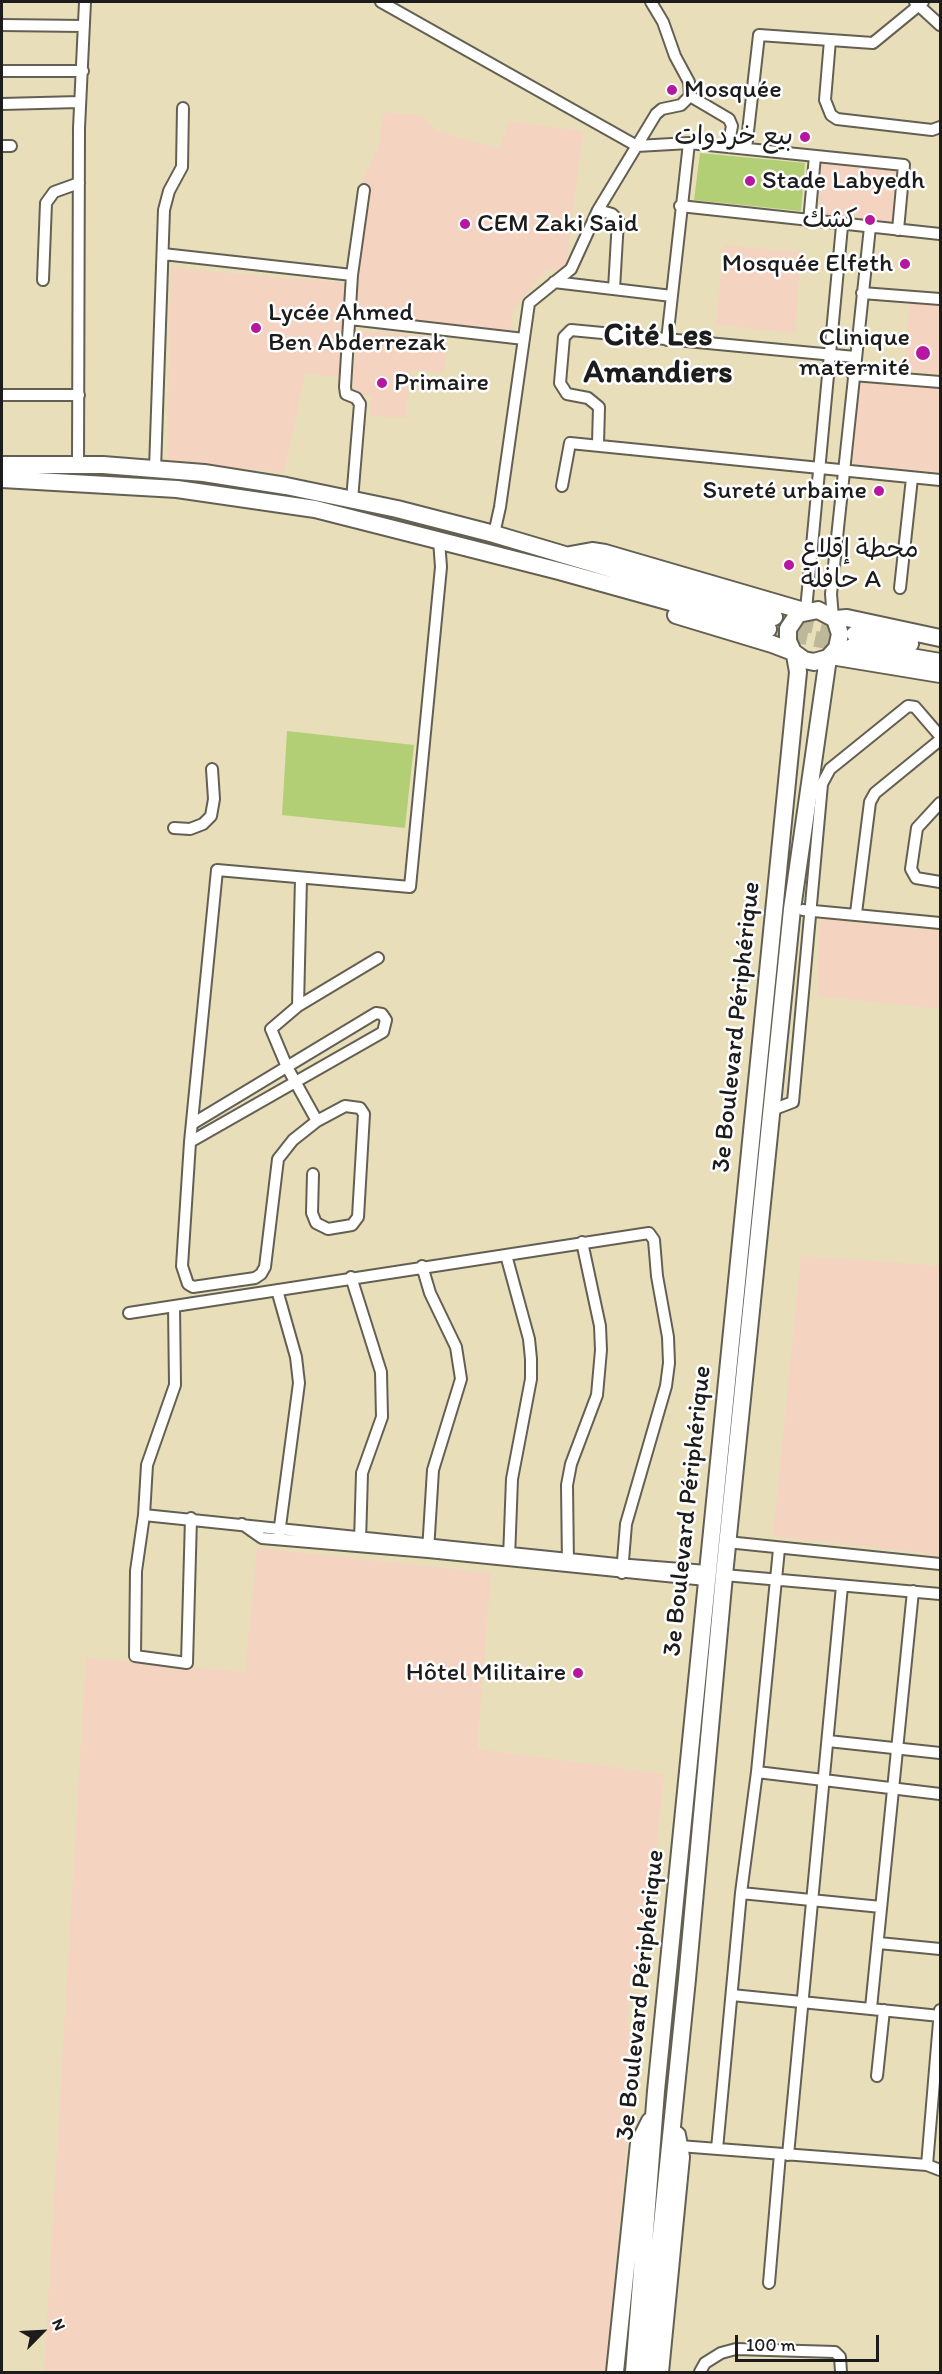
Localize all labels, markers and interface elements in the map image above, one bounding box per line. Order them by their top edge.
place label: Mosquée [684,74,782,106]
marker: Mosquée [665,83,679,97]
place label: بيع خردوات [674,121,793,153]
marker: بيع خردوات [798,130,812,144]
place label: Stade Labyedh [762,165,925,197]
marker: Stade Labyedh [743,174,757,188]
place label: كشك [802,204,858,236]
place label: CEM Zaki Said [477,208,638,240]
marker: كشك [863,213,877,227]
marker: CEM Zaki Said [458,217,472,231]
place label: Mosquée Elfeth [722,248,893,280]
marker: Mosquée Elfeth [898,257,912,271]
place label: Lycée Ahmed Ben Abderrezak [268,297,446,358]
district label: Cité Les Amandiers [583,318,733,393]
marker: Lycée Ahmed Ben Abderrezak [249,321,263,335]
place label: Clinique maternité [799,322,910,384]
marker: Clinique maternité [914,344,932,362]
place label: Primaire [394,367,489,399]
marker: Primaire [375,376,389,390]
place label: Sureté urbaine [703,475,867,507]
marker: Sureté urbaine [872,484,886,498]
place label: محطة إقلاع حافلة A [801,534,919,596]
marker: محطة إقلاع حافلة A [782,558,796,572]
street label: 3e Boulevard Périphérique [706,880,768,1174]
street label: 3e Boulevard Périphérique [657,1364,719,1658]
place label: Hôtel Militaire [406,1657,566,1689]
marker: Hôtel Militaire [571,1666,585,1680]
street label: 3e Boulevard Périphérique [610,1848,672,2142]
north arrow [12,2302,72,2362]
text: N [48,2316,70,2333]
scale bar [738,2323,882,2361]
text: 100 m [746,2334,796,2356]

